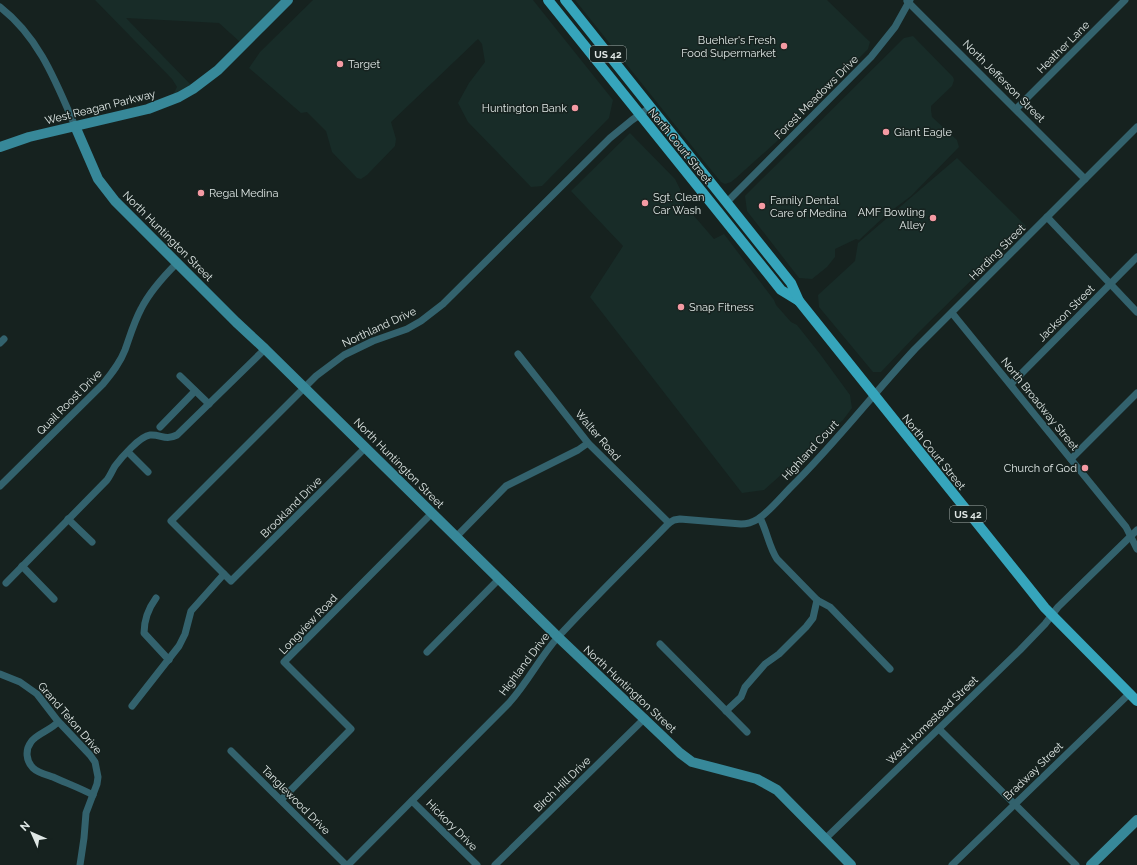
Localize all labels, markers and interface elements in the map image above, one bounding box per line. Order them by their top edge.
street label: Heather Lane [1034,18,1093,76]
place label: Buehler's Fresh Food Supermarket [681,34,776,60]
street label: North Jefferson Street [960,37,1048,125]
marker: Buehler's Fresh Food Supermarket [779,41,789,51]
road number: US 42 [590,46,626,62]
street label: Forest Meadows Drive [772,52,861,142]
place label: Target [348,58,380,71]
marker: Target [335,59,345,69]
street label: West Reagan Parkway [43,87,157,128]
place label: Huntington Bank [482,102,567,115]
marker: Huntington Bank [570,103,580,113]
street label: North Court Street [645,106,714,187]
place label: Giant Eagle [894,126,953,139]
marker: Giant Eagle [881,127,891,137]
place label: Regal Medina [209,187,278,200]
marker: Regal Medina [196,188,206,198]
street label: North Huntington Street [120,189,216,284]
place label: Sgt. Clean Car Wash [653,191,704,217]
place label: Family Dental Care of Medina [770,194,847,220]
marker: Sgt. Clean Car Wash [640,198,650,208]
marker: Family Dental Care of Medina [757,201,767,211]
place label: AMF Bowling Alley [858,206,925,232]
marker: AMF Bowling Alley [928,213,938,223]
street label: Harding Street [967,222,1028,283]
street label: Jackson Street [1035,282,1098,344]
place label: Snap Fitness [689,301,754,314]
marker: Snap Fitness [676,302,686,312]
street label: Northland Drive [340,304,419,350]
street label: North Broadway Street [998,355,1081,454]
street label: Quail Roost Drive [34,367,105,438]
street label: Walter Road [572,407,623,463]
street label: North Court Street [899,412,968,493]
street label: North Huntington Street [351,416,447,511]
street label: Highland Court [779,418,842,483]
place label: Church of God [1004,462,1077,475]
marker: Church of God [1080,463,1090,473]
street label: Brookland Drive [258,474,325,541]
road number: US 42 [950,506,986,522]
street label: Longview Road [276,592,340,657]
street label: Highland Drive [497,630,552,698]
street label: North Huntington Street [581,643,679,736]
street label: West Homestead Street [884,673,981,767]
street label: Grand Teton Drive [35,680,105,757]
street label: Bradway Street [1001,740,1066,803]
street label: Birch Hill Drive [531,754,594,815]
street label: Tanglewood Drive [259,763,333,838]
street label: Hickory Drive [423,797,480,854]
north arrow [12,813,52,853]
text: N [18,819,33,834]

